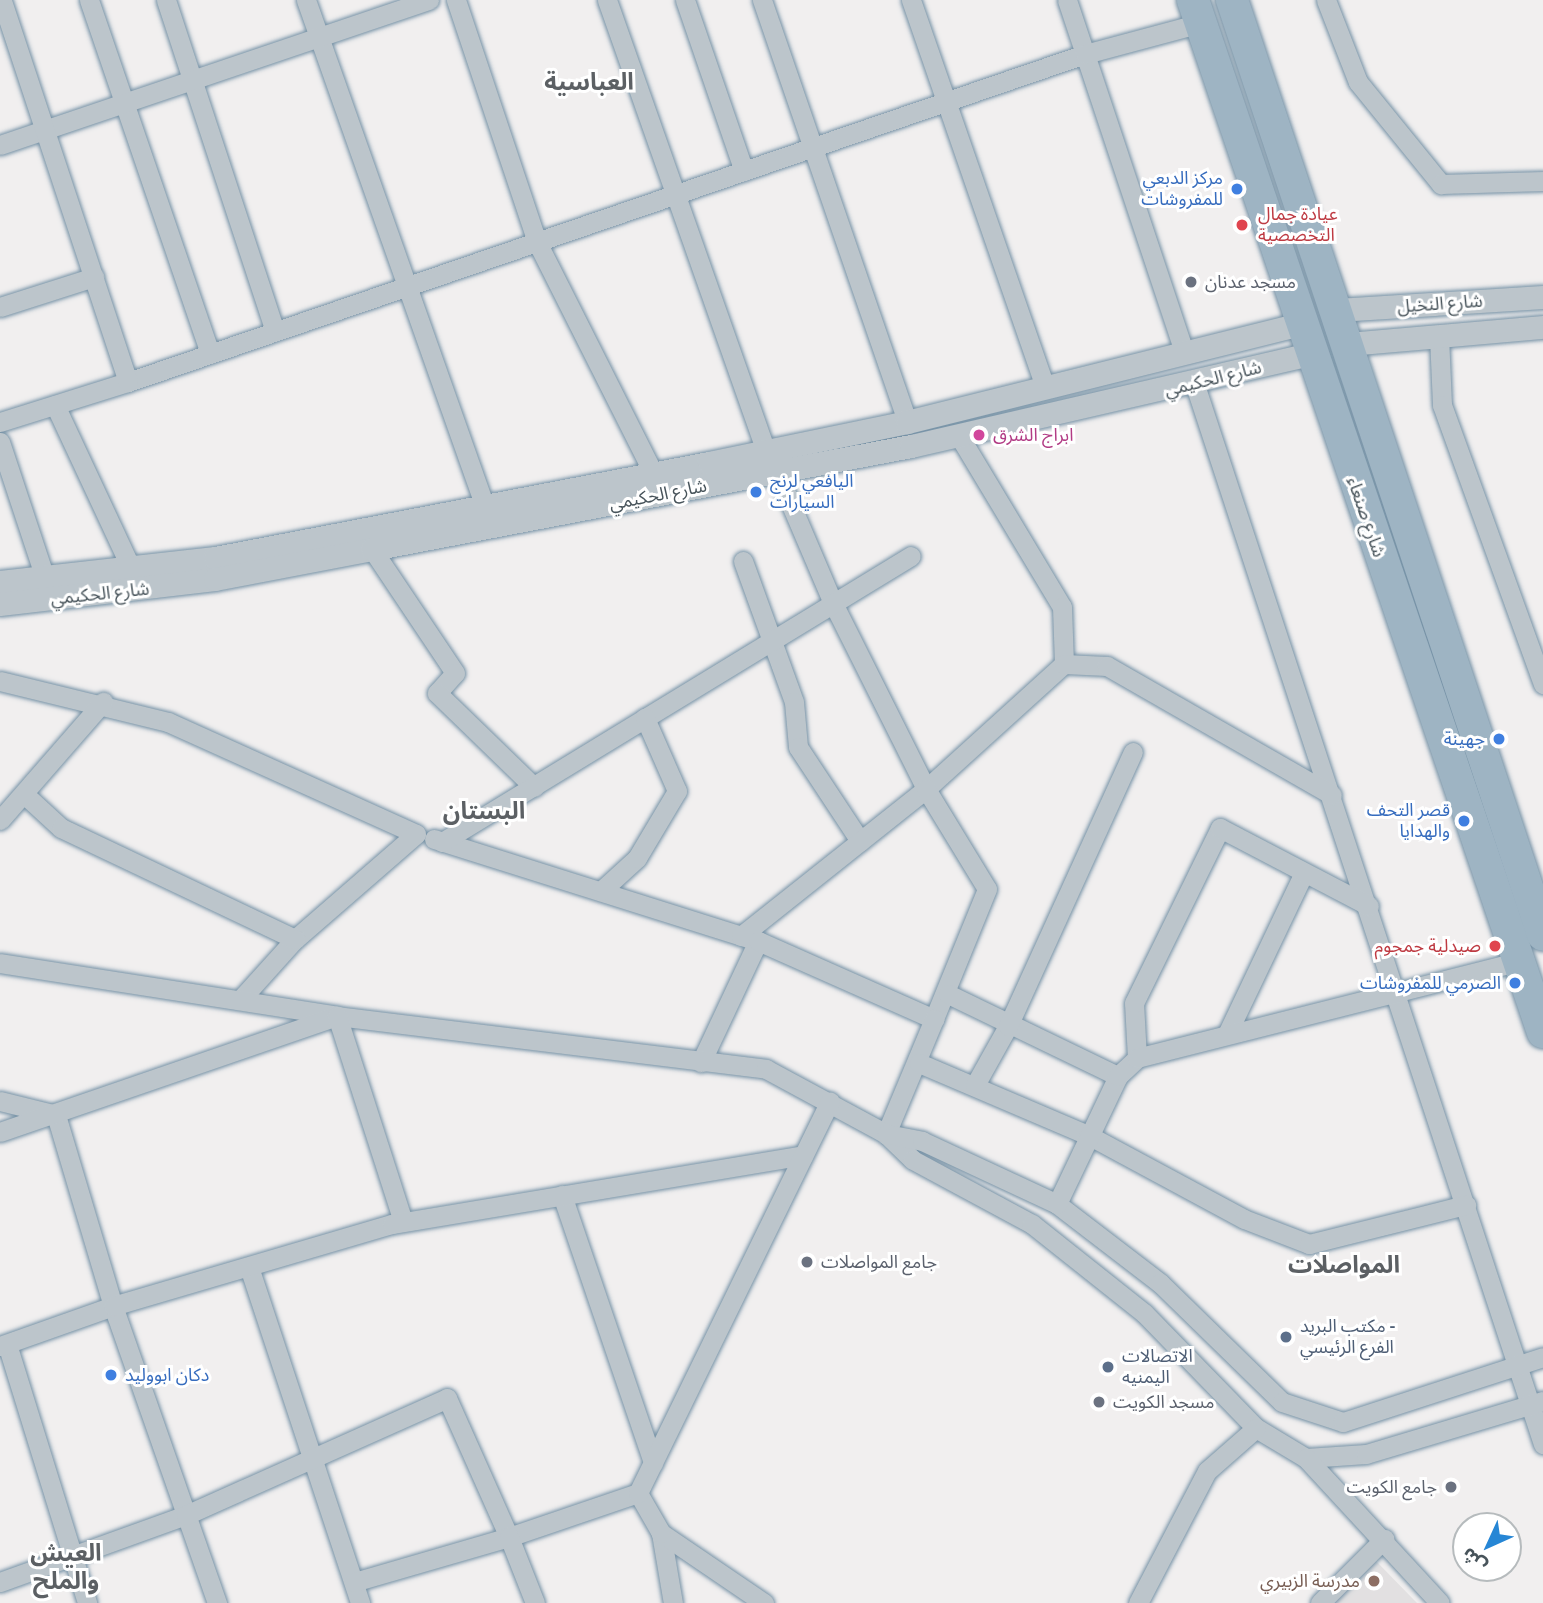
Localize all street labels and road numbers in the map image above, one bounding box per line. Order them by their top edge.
street label: شارع النخيل [1397,290,1483,318]
street label: شارع الحكيمي [1162,357,1264,401]
street label: شارع صنعاء [1342,474,1390,560]
street label: شارع الحكيمي [607,475,709,515]
street label: شارع الحكيمي [50,578,150,610]

